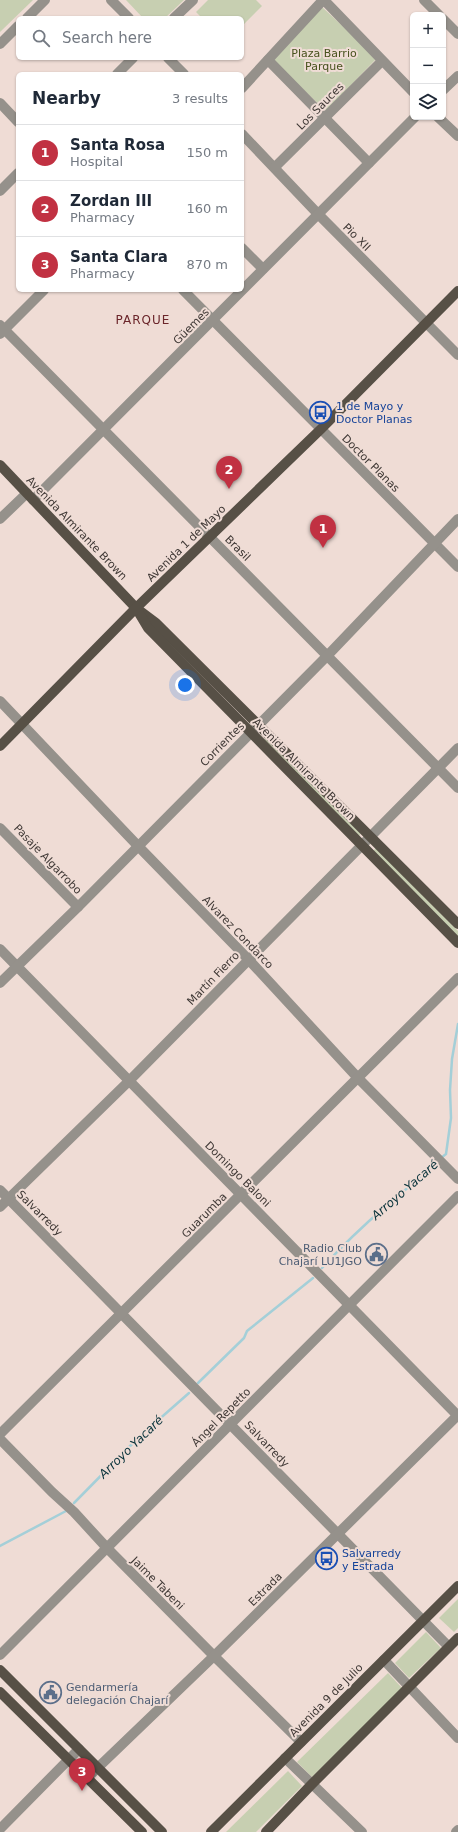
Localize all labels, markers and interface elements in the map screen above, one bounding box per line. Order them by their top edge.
map controls [410,12,446,120]
button: + [410,12,446,48]
search box [16,16,244,60]
icon: search [30,27,52,49]
text: Search here [62,29,152,47]
park label: Plaza Barrio Parque [291,47,357,73]
button: − [410,48,446,84]
street label: Los Sauces [294,80,347,133]
button: layers [410,84,446,120]
text: Nearby [32,88,101,108]
text: 3 results [172,91,228,106]
text: Santa Rosa [70,136,165,154]
text: 1 [40,145,50,160]
text: 150 m [186,145,228,160]
text: Hospital [70,154,123,169]
text: Zordan III [70,192,152,210]
text: 2 [40,201,50,216]
text: 160 m [186,201,228,216]
text: Pharmacy [70,210,135,225]
street label: Pio XII [340,221,373,254]
text: Santa Clara [70,248,168,266]
text: 3 [40,257,50,272]
text: 870 m [186,257,228,272]
text: Pharmacy [70,266,135,281]
street label: Güemes [171,305,212,347]
district label: PARQUE [116,313,170,327]
bus stop icon: 1 de Mayo y Doctor Planas [307,399,333,425]
place label: 1 de Mayo y Doctor Planas [336,400,412,426]
street label: Doctor Planas [339,432,402,495]
pin: 2 [216,456,242,489]
street label: Avenida Almirante Brown [24,474,130,583]
street label: Avenida 1 de Mayo [144,502,229,584]
pin: 1 [310,515,336,548]
street label: Brasil [222,533,253,564]
your location [175,675,195,695]
street label: Avenida Almirante Brown [250,716,357,823]
street label: Corrientes [198,719,247,769]
street label: Pasaje Algarrobo [11,822,84,897]
street label: Alvarez Condarco [200,893,276,972]
street label: Martín Fierro [185,949,242,1008]
street label: Domingo Baloni [202,1139,273,1210]
water label: Arroyo Yacaré [368,1157,441,1223]
street label: Salvarredy [14,1188,65,1239]
street label: Guarumba [179,1190,230,1241]
public building icon: Radio Club Chajarí LU1JGO [364,1241,390,1267]
place label: Radio Club Chajarí LU1JGO [279,1242,362,1268]
street label: Ángel Repetto [189,1385,254,1449]
water label: Arroyo Yacaré [95,1413,166,1482]
street label: Salvarredy [242,1419,292,1470]
bus stop icon: Salvarredy y Estrada [313,1546,339,1572]
place label: Salvarredy y Estrada [342,1547,401,1573]
street label: Jaime Tabeni [128,1554,187,1612]
street label: Estrada [246,1570,285,1609]
street label: Avenida 9 de Julio [287,1661,366,1740]
public building icon: Gendarmería delegación Chajarí [37,1680,63,1706]
place label: Gendarmería delegación Chajarí [66,1681,169,1707]
pin: 3 [69,1758,95,1791]

